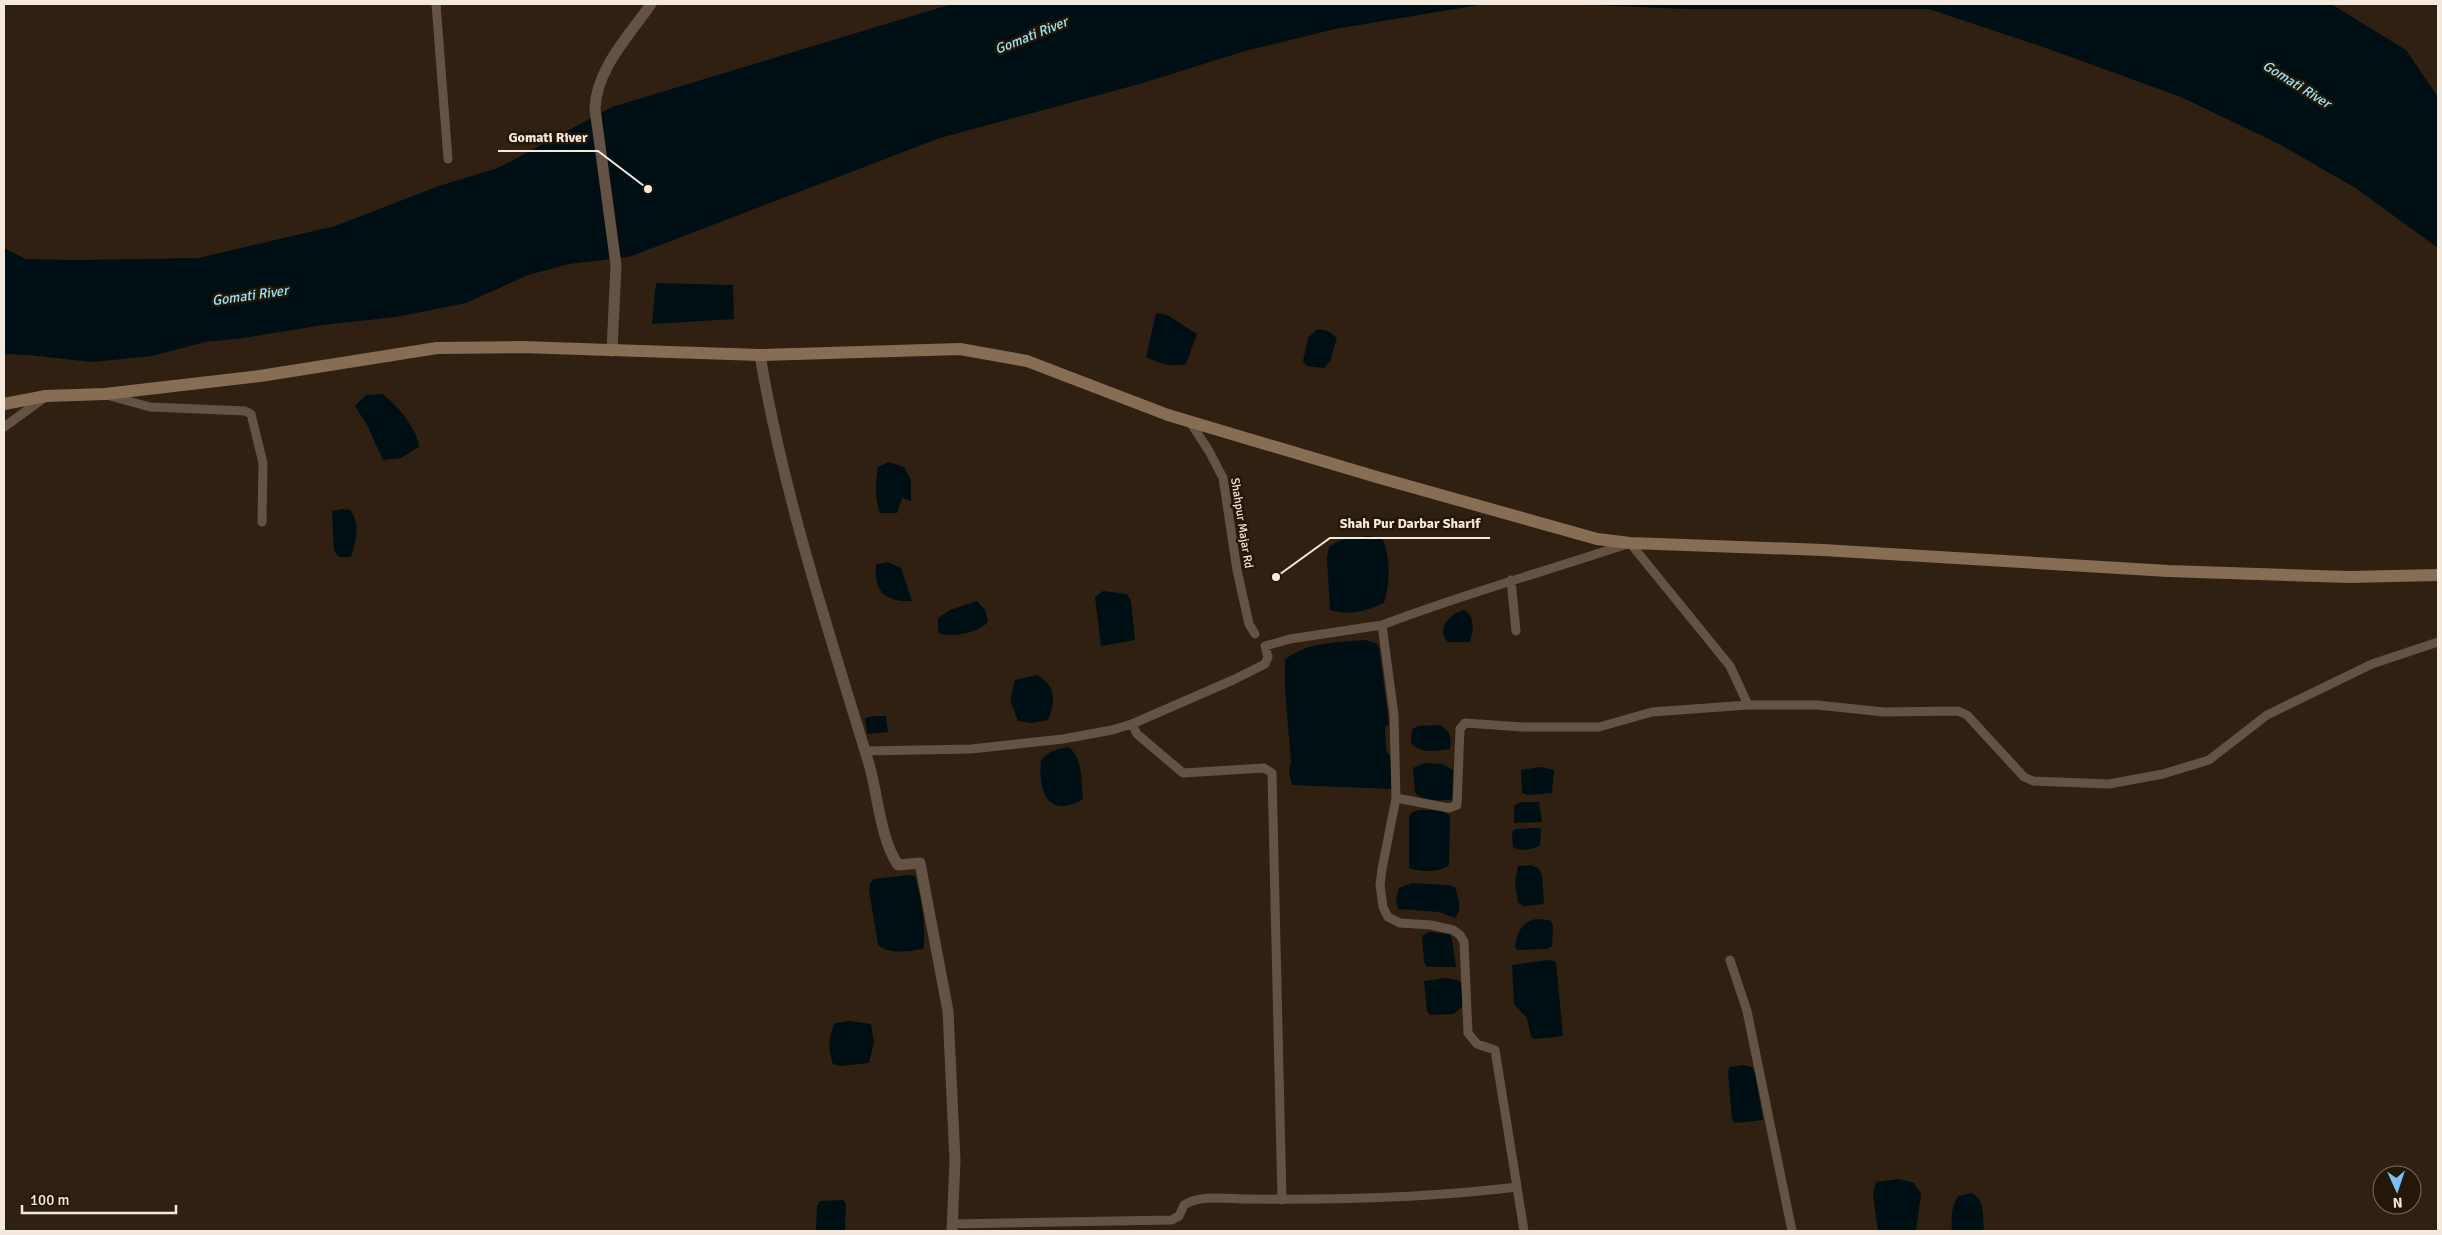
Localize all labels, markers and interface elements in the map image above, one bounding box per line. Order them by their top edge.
water label: Gomati River [992,13,1072,58]
water label: Gomati River [2260,57,2335,113]
callout: Gomati River [498,122,598,151]
text: Gomati River [508,129,588,146]
water label: Gomati River [211,281,291,309]
street label: Shahpur Majar Rd [1227,477,1256,569]
callout: Shah Pur Darbar Sharif [1330,509,1490,538]
text: Shah Pur Darbar Sharif [1340,515,1481,532]
north arrow [2372,1165,2422,1215]
scale bar [22,1182,176,1214]
text: 100 m [30,1191,70,1209]
text: N [2392,1194,2403,1211]

